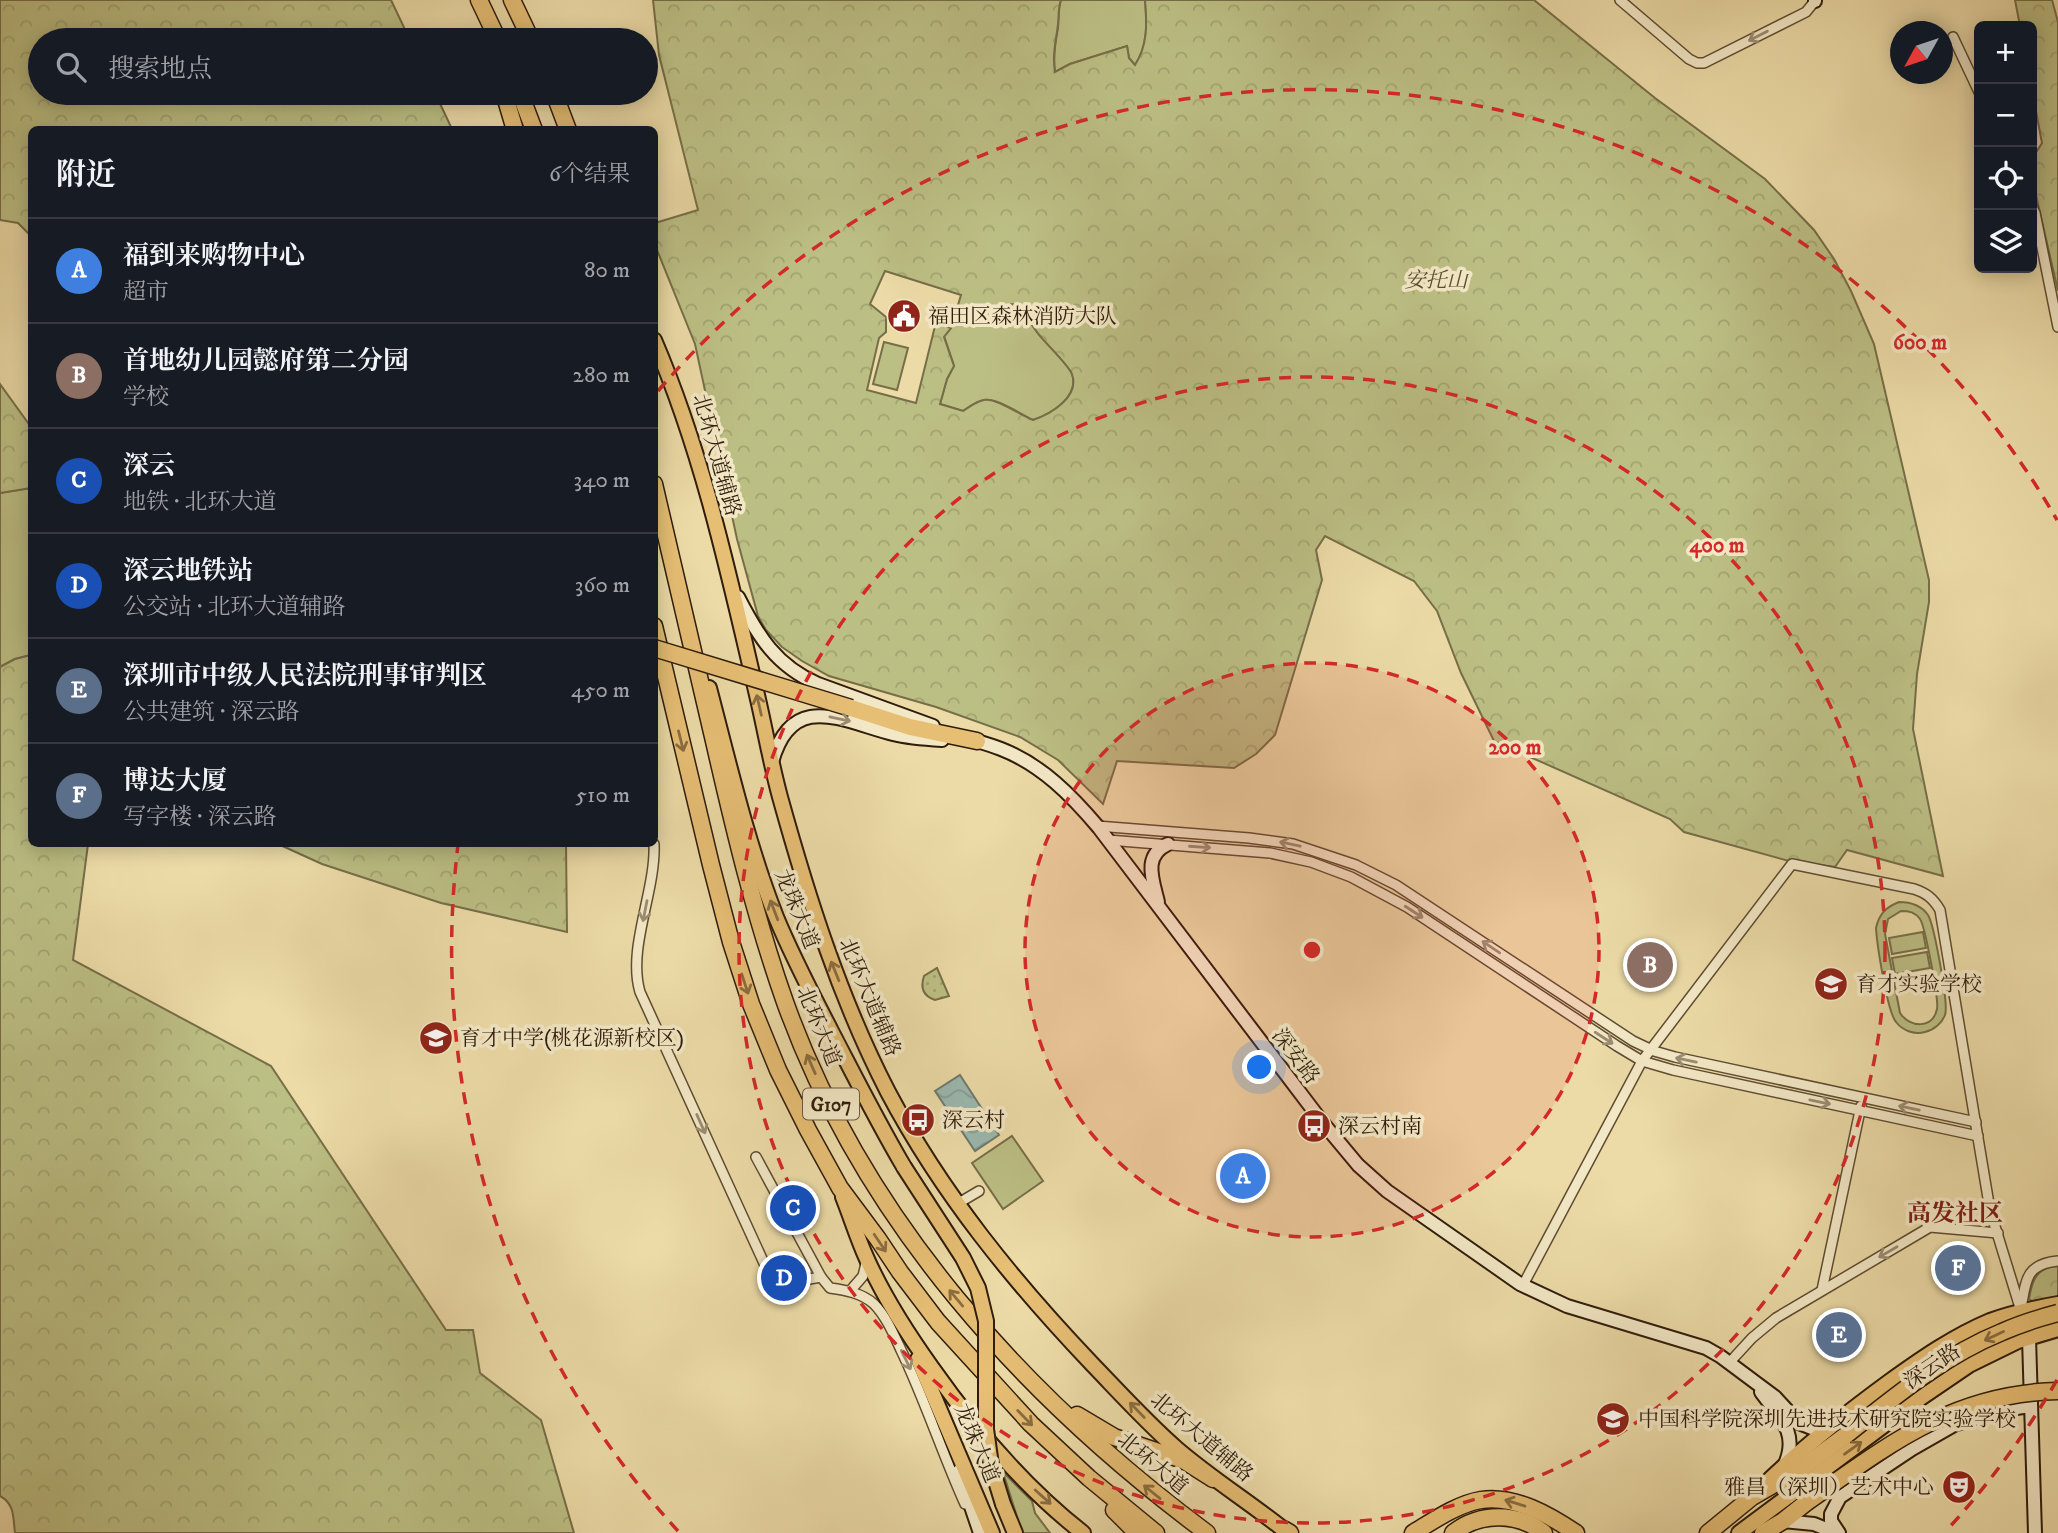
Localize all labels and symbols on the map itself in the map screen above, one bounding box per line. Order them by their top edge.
north arrow [1890,21,1953,84]
one-way arrow [1748,30,1769,44]
park label: 安托山 [1405,268,1469,294]
public building icon: 福田区森林消防大队 [885,297,923,335]
place label: 福田区森林消防大队 [928,304,1117,330]
text: 600 m [1893,330,1947,356]
street label: 北环大道辅路 [686,391,746,519]
text: 400 m [1690,533,1745,559]
one-way arrow [752,694,765,717]
one-way arrow [828,714,850,727]
one-way arrow [675,729,688,752]
text: 200 m [1488,735,1542,761]
one-way arrow [1279,837,1302,851]
one-way arrow [1188,841,1211,854]
street label: 龙珠大道 [768,866,824,953]
one-way arrow [638,899,652,922]
one-way arrow [766,899,779,921]
one-way arrow [1404,905,1424,919]
street label: 北环大道辅路 [832,934,906,1060]
centre of rings [1300,938,1324,962]
pin: B [1627,939,1673,991]
one-way arrow [1481,940,1501,954]
one-way arrow [828,960,841,982]
school or university icon: 育才实验学校 [1812,965,1850,1003]
place label: 育才实验学校 [1856,972,1982,998]
one-way arrow [739,973,752,995]
street label: 北环大道 [790,983,846,1070]
school or university icon: 育才中学(桃花源新校区) [417,1019,455,1057]
street label: 深安路 [1266,1024,1325,1090]
place label: 育才中学(桃花源新校区) [460,1026,684,1052]
one-way arrow [1594,1030,1613,1045]
your location [1242,1050,1276,1084]
one-way arrow [1675,1052,1698,1066]
one-way arrow [804,1053,817,1075]
road number: G107 [803,1088,859,1120]
one-way arrow [1808,1095,1831,1109]
one-way arrow [1898,1100,1921,1114]
bus stop icon: 深云村 [899,1101,937,1139]
bus stop icon: 深云村南 [1295,1107,1333,1145]
place label: 深云村 [942,1108,1005,1134]
one-way arrow [695,1112,708,1134]
place label: 深云村南 [1338,1114,1422,1140]
pin: A [1220,1150,1266,1202]
pin: C [770,1182,816,1234]
district label: 高发社区 [1907,1199,2003,1229]
one-way arrow [873,1233,888,1252]
pin: F [1935,1242,1981,1294]
one-way arrow [1878,1245,1898,1259]
pin: D [761,1252,807,1304]
one-way arrow [948,1289,964,1307]
pin: E [1816,1309,1862,1361]
one-way arrow [1984,1330,2005,1343]
street label: 深云路 [1899,1338,1966,1395]
one-way arrow [900,1349,913,1371]
street label: 北环大道辅路 [1146,1387,1258,1487]
street label: 龙珠大道 [948,1400,1004,1487]
school or university icon: 中国科学院深圳先进技术研究院实验学校 [1594,1400,1632,1438]
one-way arrow [1128,1402,1145,1419]
place label: 中国科学院深圳先进技术研究院实验学校 [1638,1407,2016,1433]
one-way arrow [1017,1409,1034,1426]
street label: 北环大道 [1113,1426,1193,1500]
one-way arrow [1843,1441,1862,1455]
theatre icon: 雅昌（深圳）艺术中心 [1940,1468,1978,1506]
place label: 雅昌（深圳）艺术中心 [1724,1475,1934,1501]
one-way arrow [1144,1484,1162,1500]
one-way arrow [1034,1489,1052,1505]
one-way arrow [1505,1496,1527,1509]

